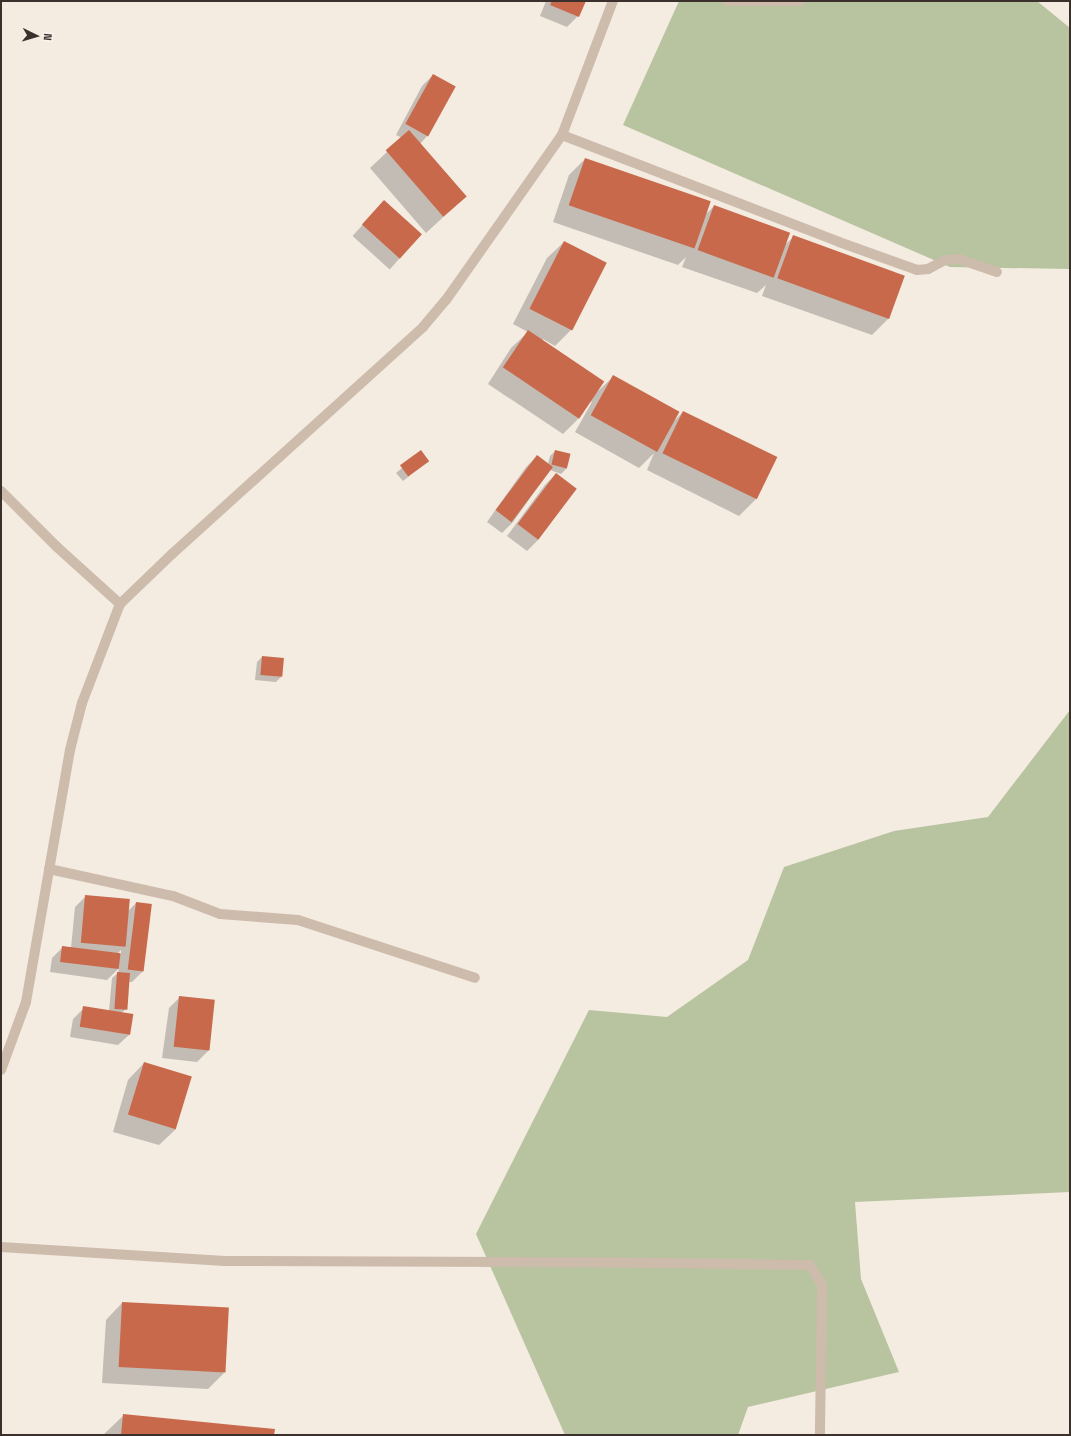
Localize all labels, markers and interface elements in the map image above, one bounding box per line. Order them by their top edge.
north arrow [16,16,56,56]
text: N [41,33,55,41]

